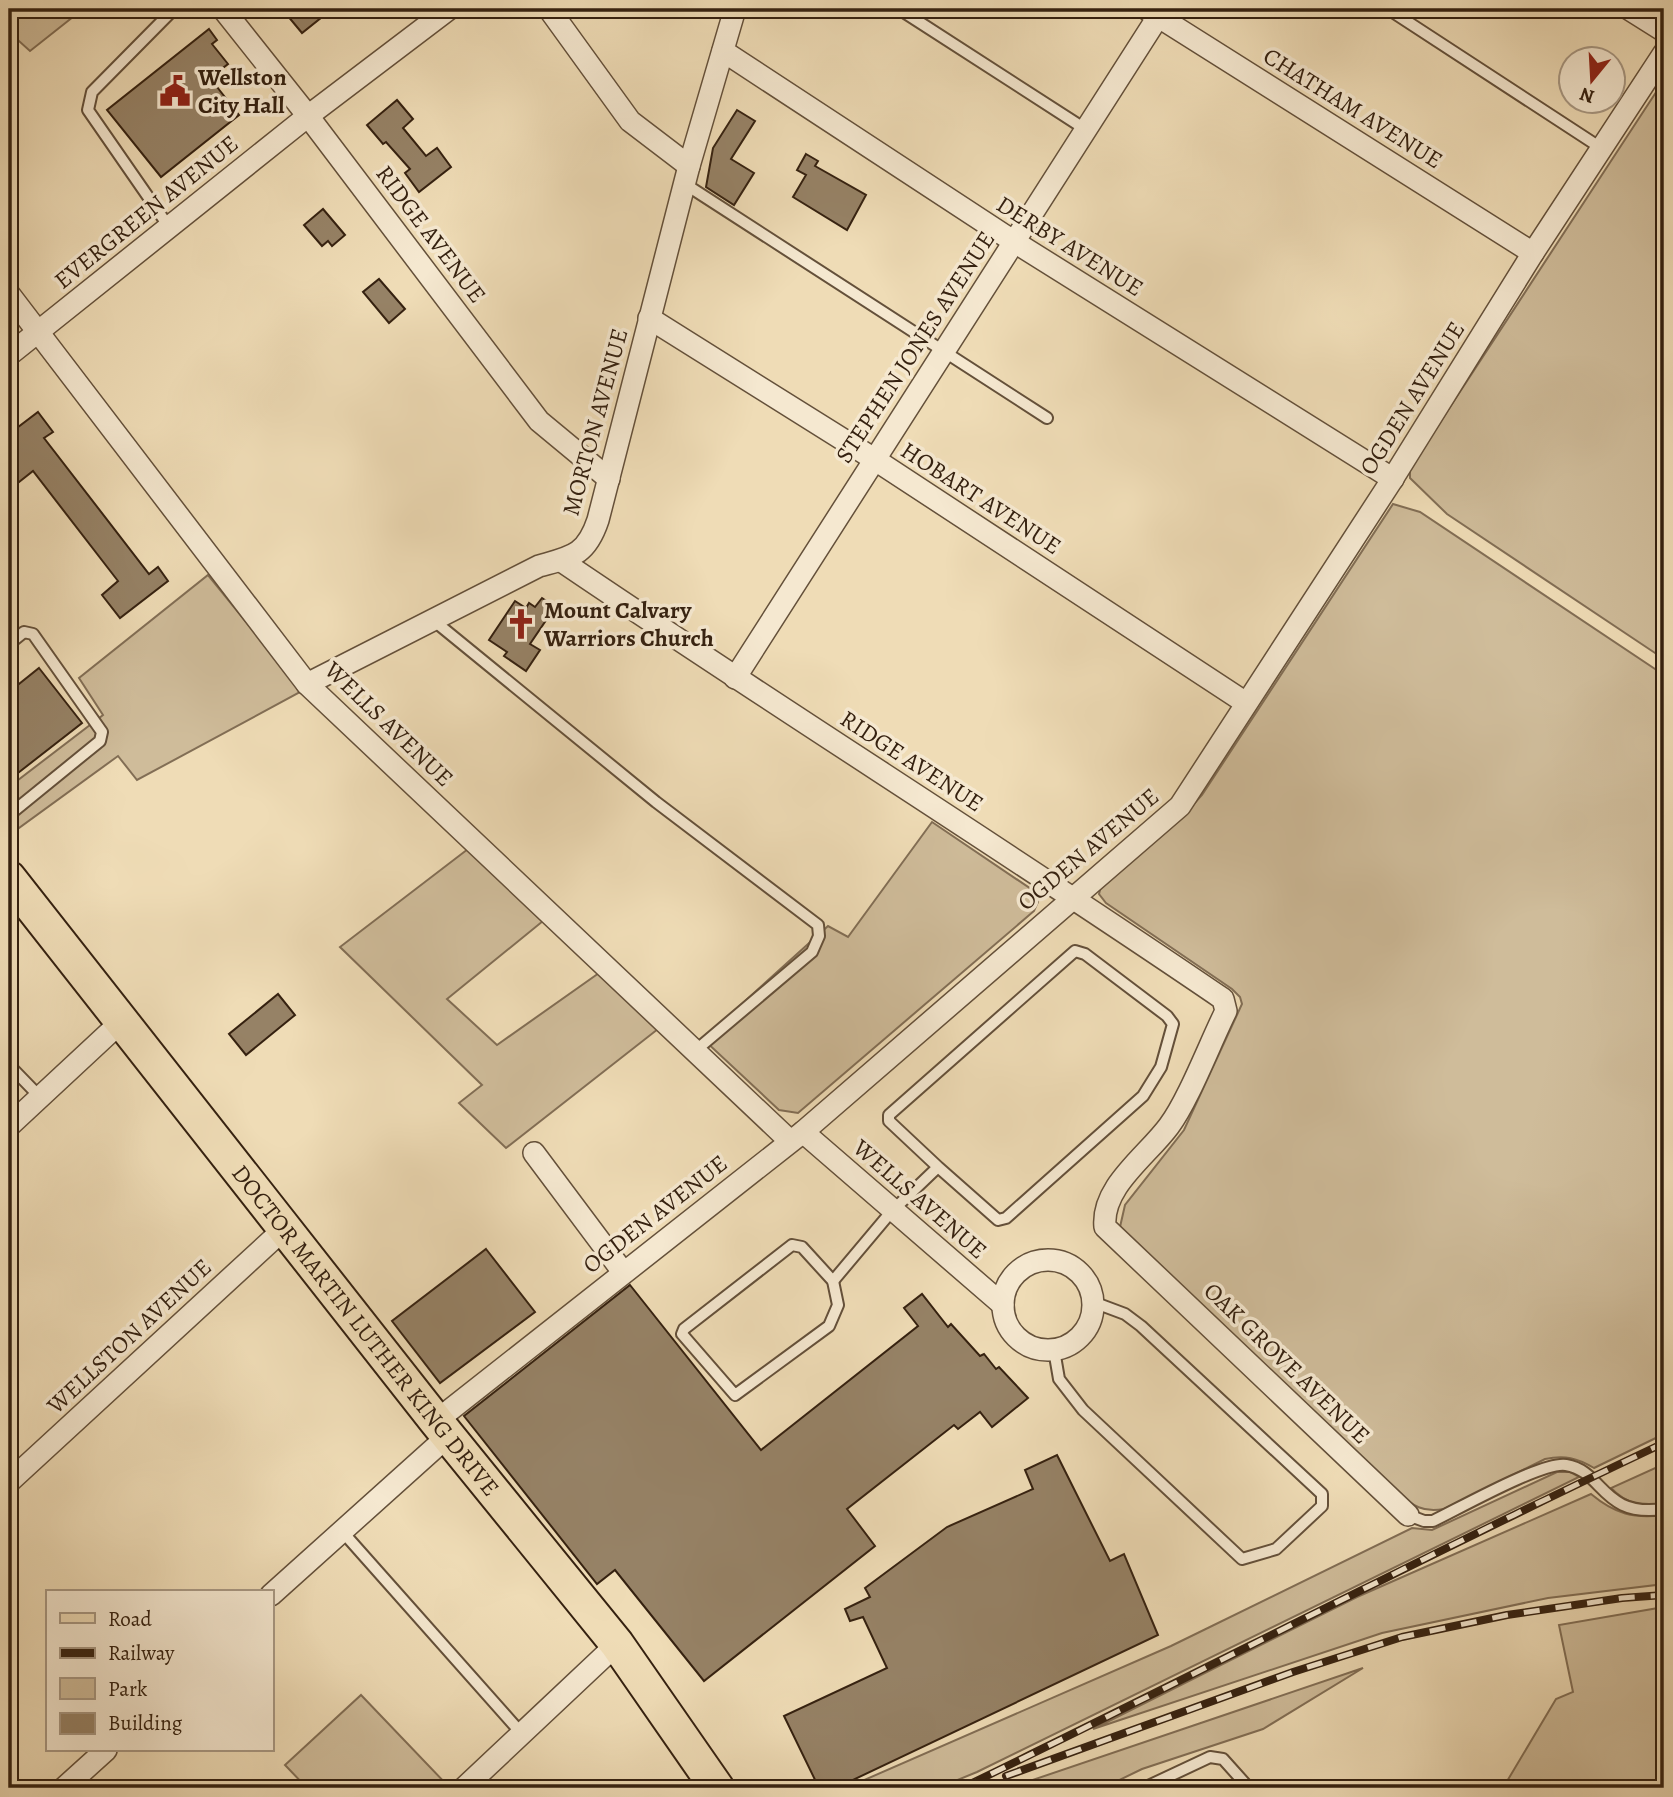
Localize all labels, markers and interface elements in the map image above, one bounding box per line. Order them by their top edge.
street label: CHATHAM AVENUE [1257,40,1449,176]
north arrow [1558,46,1628,116]
place label: Wellston City Hall [197,61,287,121]
public building icon: Wellston City Hall [158,74,192,108]
text: N [1576,81,1598,110]
street label: EVERGREEN AVENUE [47,128,245,296]
street label: RIDGE AVENUE [369,159,493,309]
street label: DERBY AVENUE [991,188,1149,304]
street label: STEPHEN JONES AVENUE [828,225,1002,469]
street label: OGDEN AVENUE [1352,315,1472,481]
street label: MORTON AVENUE [555,325,635,519]
street label: HOBART AVENUE [895,434,1067,562]
place label: Mount Calvary Warriors Church [543,594,714,654]
church icon: Mount Calvary Warriors Church [504,607,538,641]
street label: WELLS AVENUE [317,654,460,794]
street label: RIDGE AVENUE [834,703,990,819]
street label: OGDEN AVENUE [1011,780,1165,918]
street label: WELLS AVENUE [846,1131,994,1266]
street label: OGDEN AVENUE [576,1147,734,1281]
street label: DOCTOR MARTIN LUTHER KING DRIVE [224,1158,507,1503]
street label: WELLSTON AVENUE [39,1251,218,1421]
street label: OAK GROVE AVENUE [1197,1275,1377,1451]
legend [46,1590,273,1752]
text: Road [108,1605,152,1633]
text: Railway [108,1639,175,1667]
text: Park [108,1675,148,1703]
text: Building [108,1709,183,1737]

